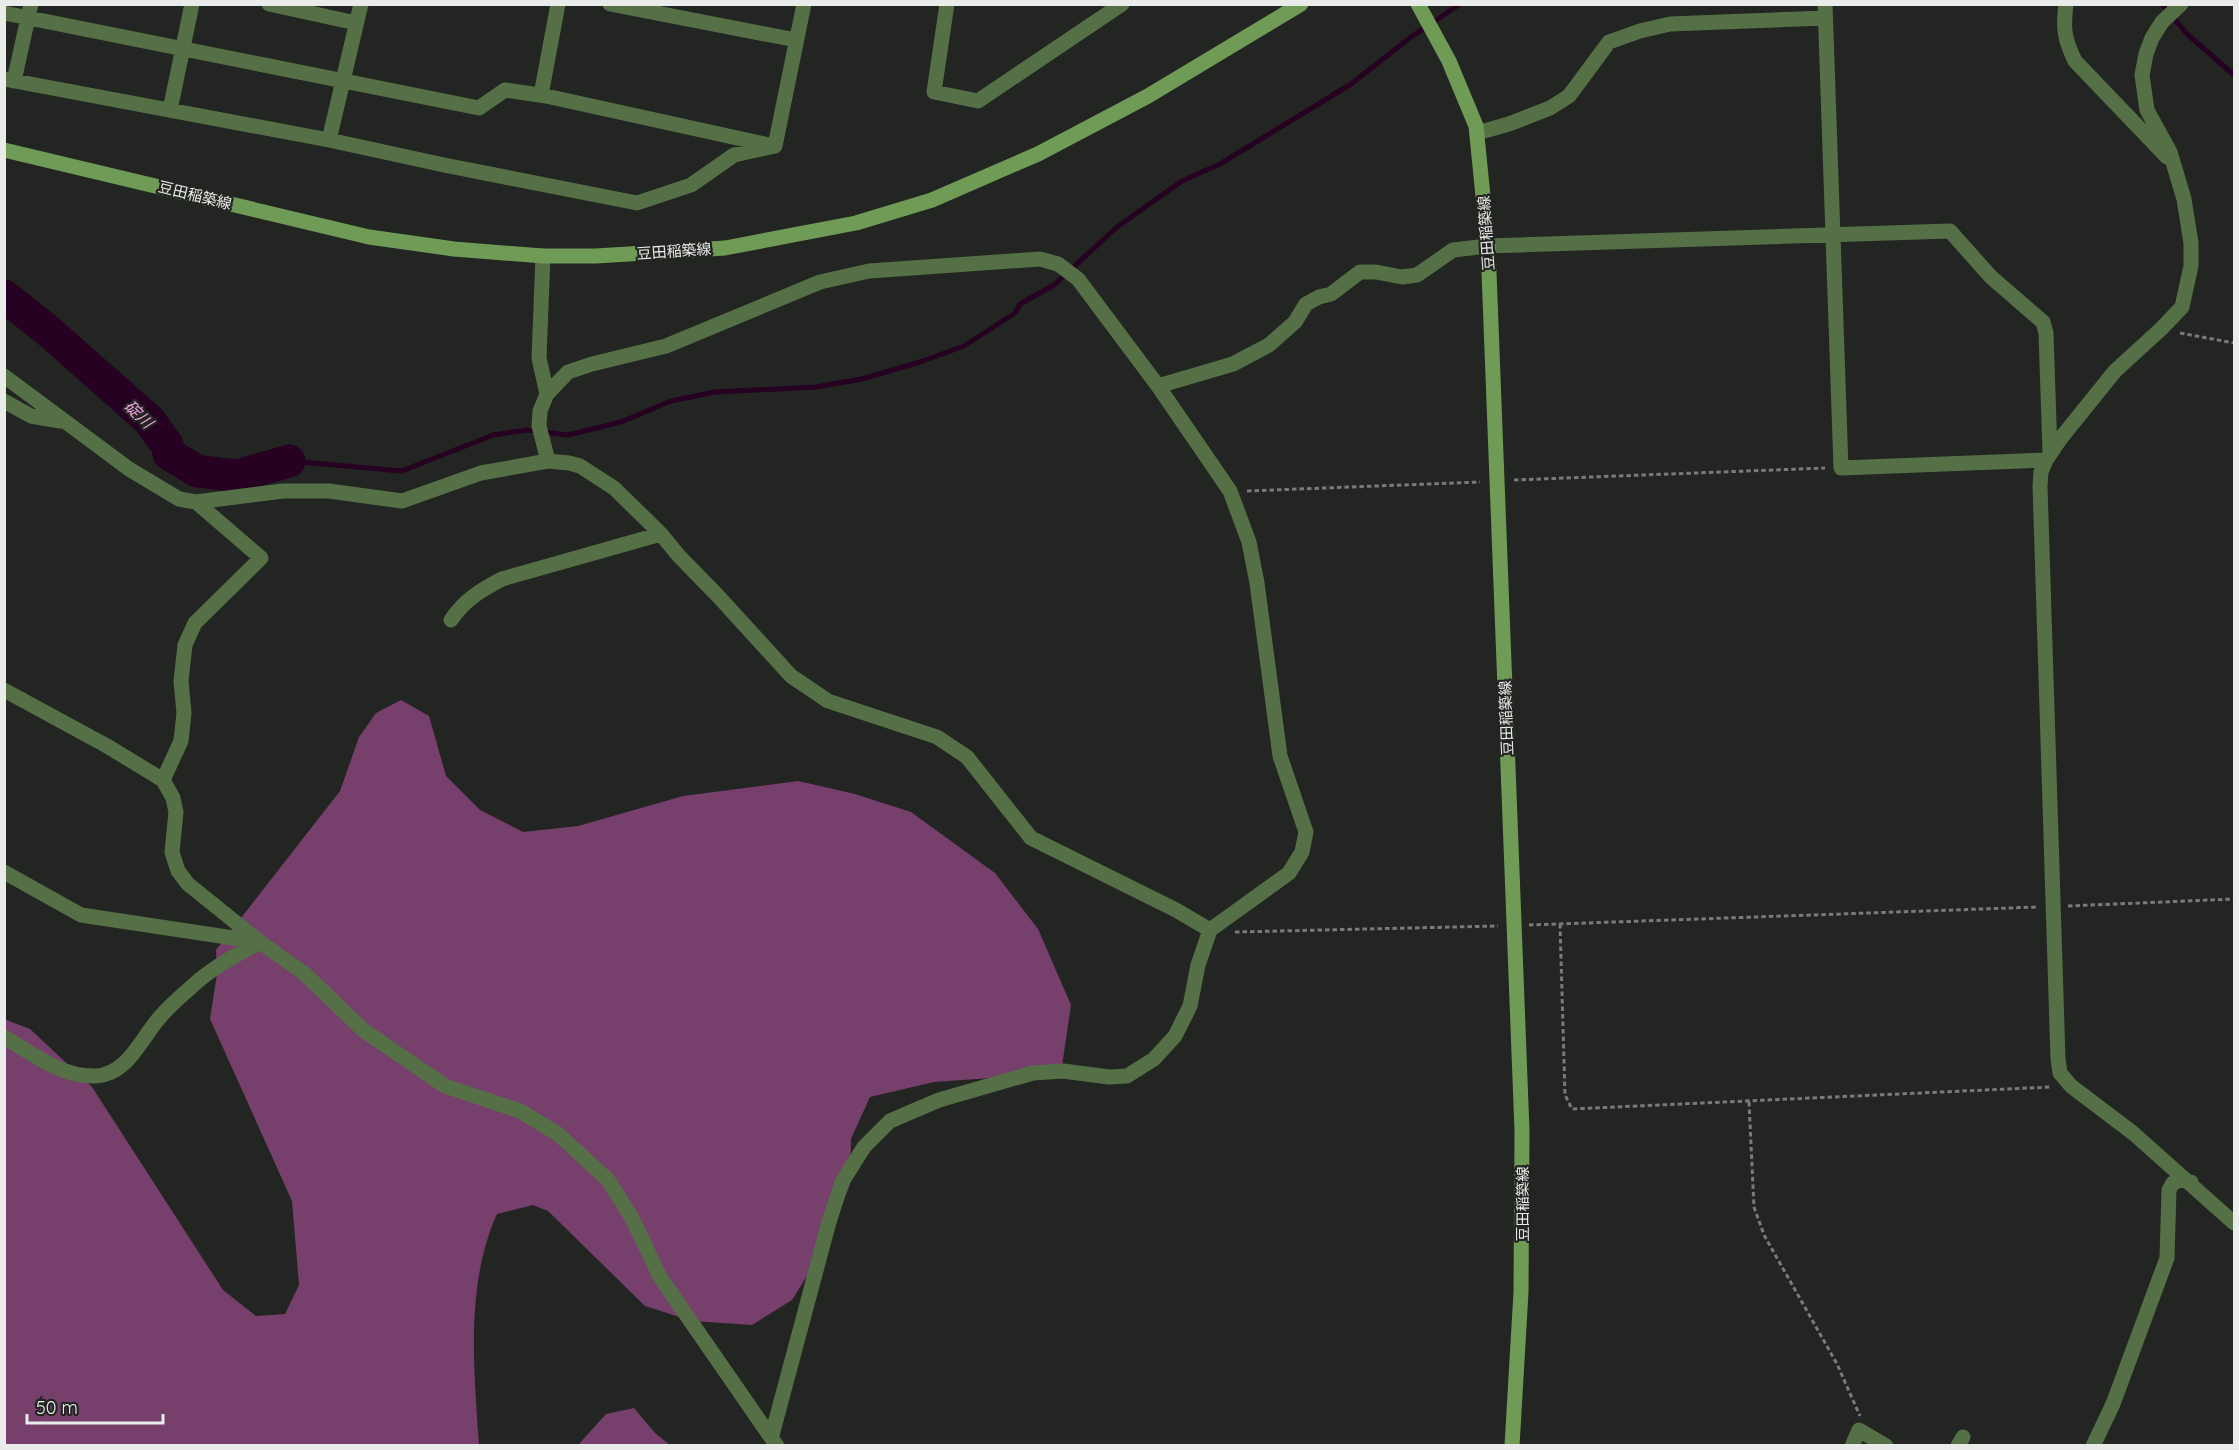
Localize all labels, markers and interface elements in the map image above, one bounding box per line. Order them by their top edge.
street label: 豆田稲築線 [156,177,234,213]
street label: 豆田稲築線 [1474,195,1498,271]
street label: 豆田稲築線 [636,239,712,263]
water label: 碇川 [121,396,159,434]
street label: 豆田稲築線 [1495,680,1517,756]
street label: 豆田稲築線 [1513,1166,1532,1242]
scale bar [27,1387,164,1425]
text: 50 m [36,1396,78,1419]

